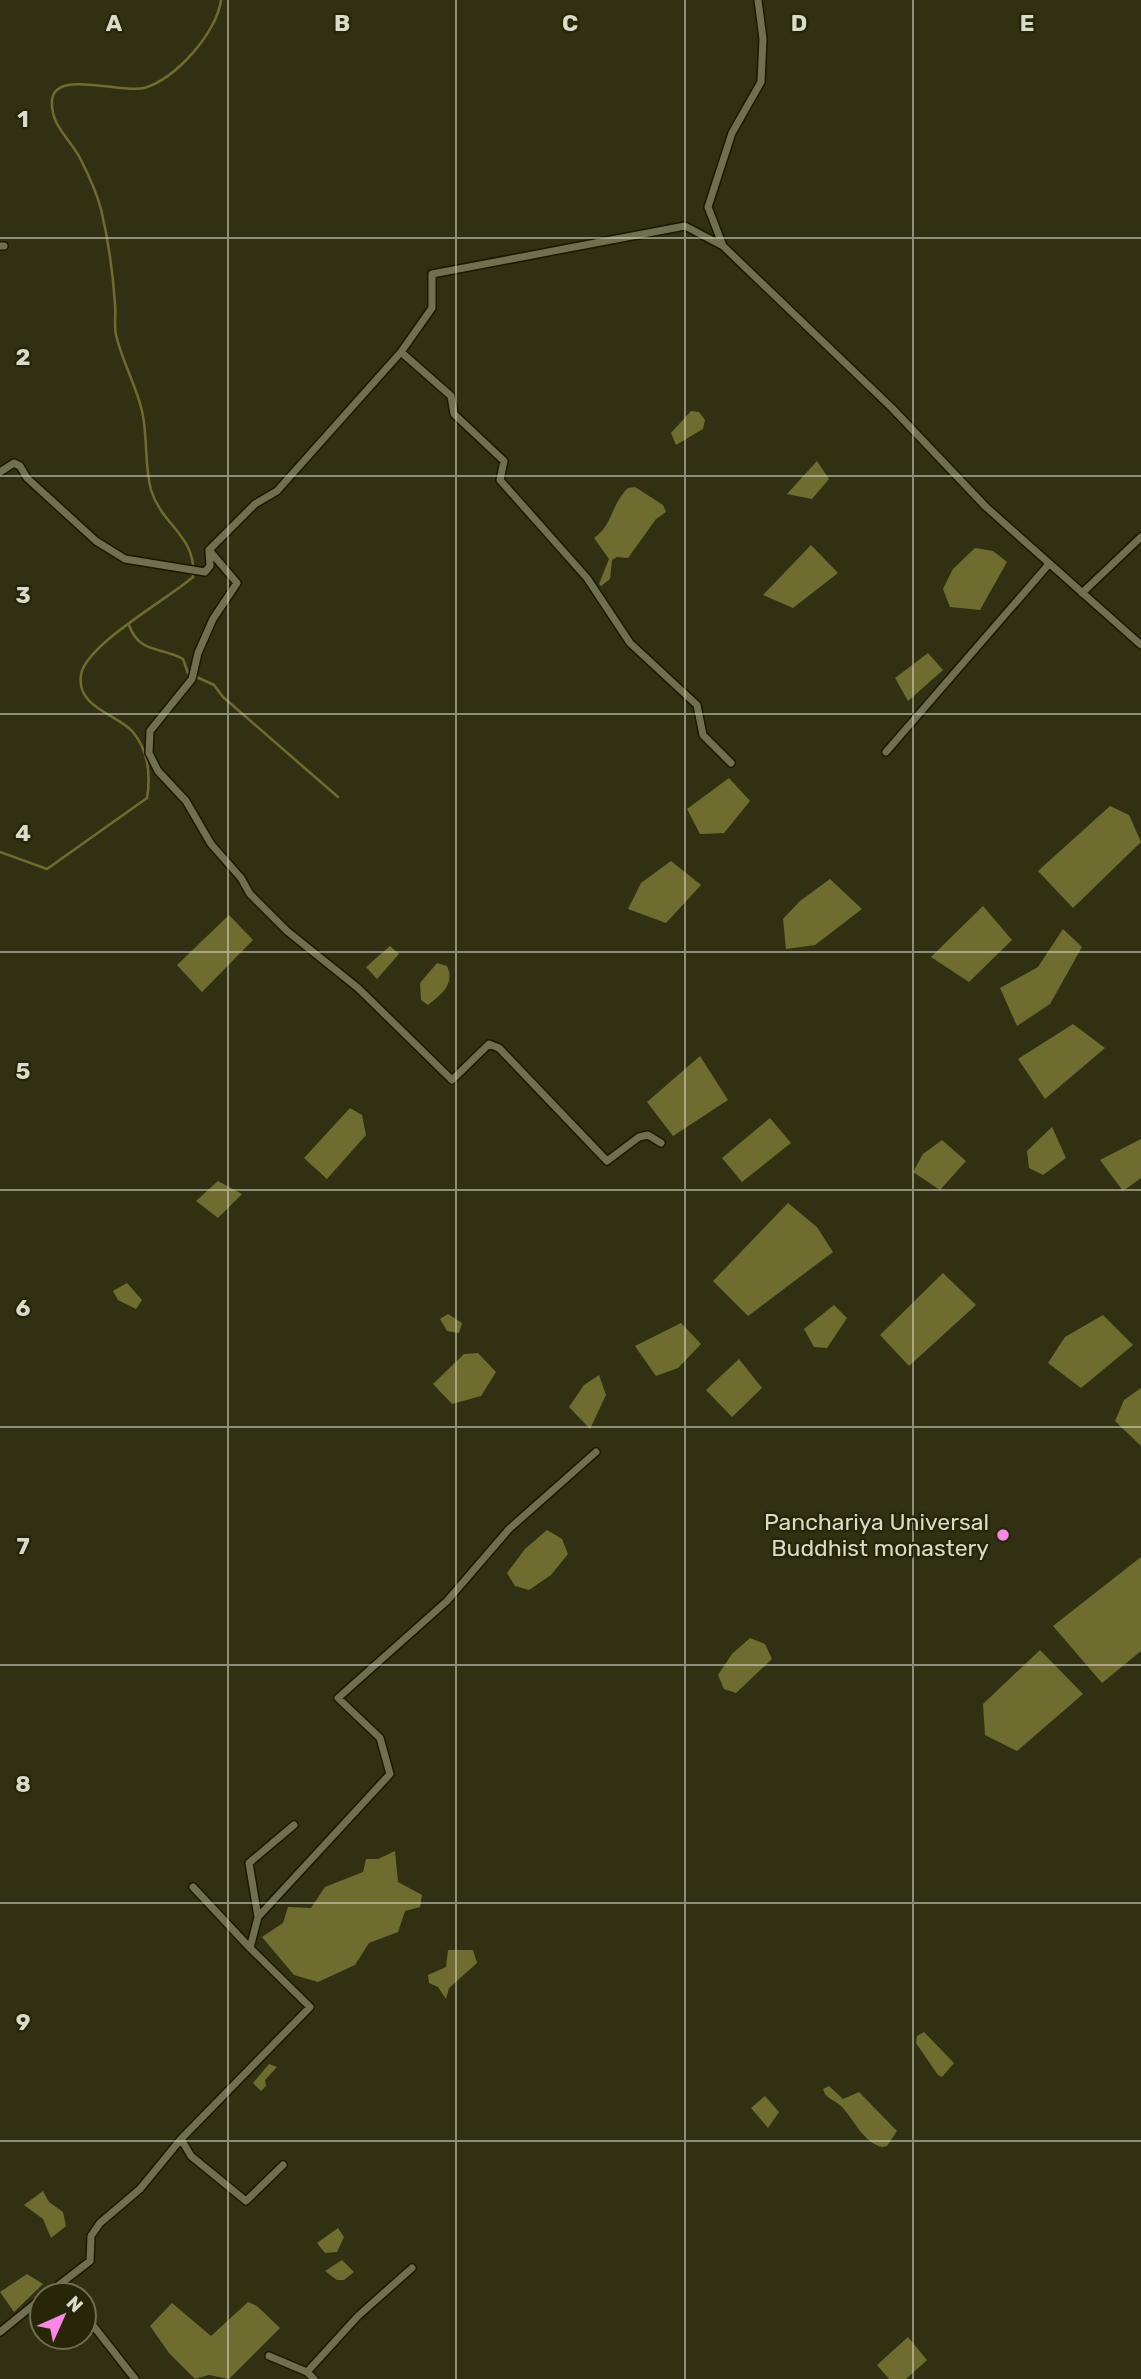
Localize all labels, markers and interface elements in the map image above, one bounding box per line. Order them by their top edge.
text: A [106,9,123,37]
text: B [334,9,350,37]
text: C [562,9,578,37]
text: D [791,9,807,37]
text: E [1020,9,1034,37]
text: 1 [17,105,29,133]
text: 2 [16,343,30,371]
text: 3 [15,581,31,609]
text: 4 [15,819,31,847]
text: 5 [16,1057,31,1085]
text: 6 [16,1294,31,1322]
place label: Panchariya Universal Buddhist monastery [764,1508,989,1562]
marker: Panchariya Universal Buddhist monastery [995,1527,1011,1543]
text: 7 [16,1532,30,1560]
text: 8 [15,1770,31,1798]
text: 9 [16,2008,30,2036]
north arrow [28,2281,98,2351]
text: N [62,2291,88,2317]

